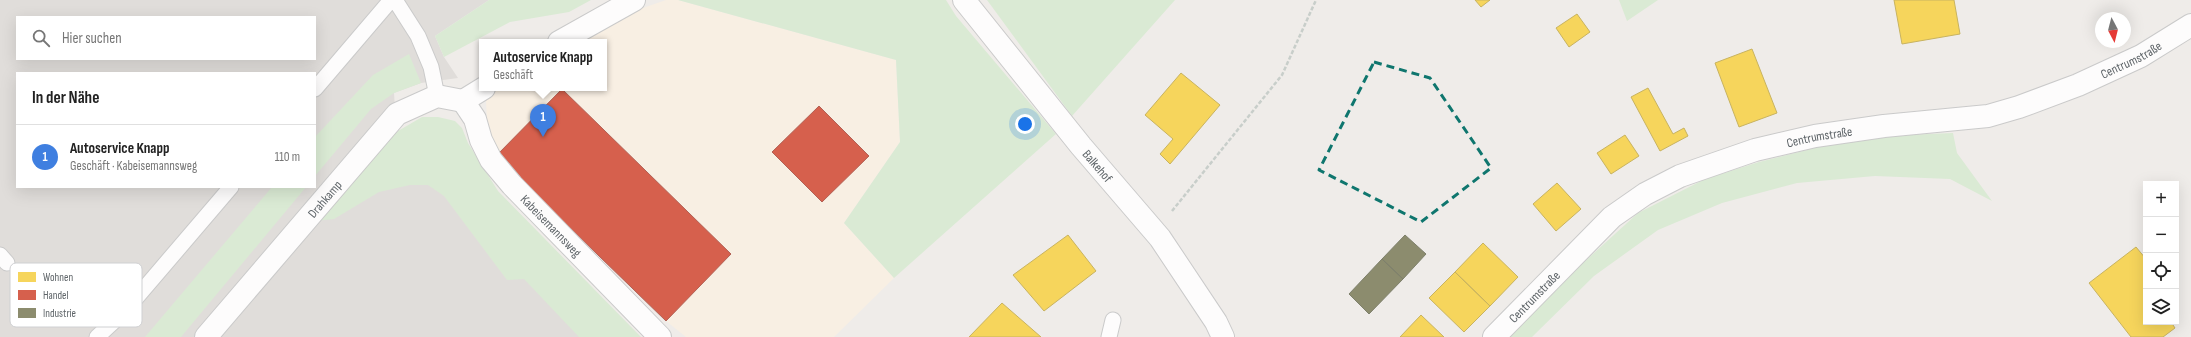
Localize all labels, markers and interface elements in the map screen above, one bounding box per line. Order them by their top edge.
north arrow [2095,12,2131,48]
search box [16,16,316,60]
icon: search [30,27,52,49]
text: Hier suchen [62,29,122,48]
street label: Centrumstraße [2098,38,2165,83]
popup [479,39,607,91]
text: Autoservice Knapp [493,48,593,67]
text: Geschäft [493,67,533,83]
text: In der Nähe [32,88,99,108]
pin: 1 [530,104,556,137]
your location [1015,114,1035,134]
street label: Centrumstraße [1785,124,1853,151]
text: Autoservice Knapp [70,139,169,158]
street label: Balkehof [1079,147,1116,186]
text: 1 [42,149,48,165]
text: 110 m [275,149,300,165]
text: Geschäft · Kabeisemannsweg [70,158,197,174]
street label: Drahkamp [305,177,346,221]
map controls [2143,181,2179,325]
button: + [2143,181,2179,217]
street label: Kabeisemannsweg [517,192,585,261]
button: − [2143,217,2179,253]
button: locate [2143,253,2179,289]
legend [10,263,142,327]
street label: Centrumstraße [1506,268,1564,326]
text: Wohnen [43,271,73,284]
text: Handel [43,289,69,302]
button: layers [2143,289,2179,325]
text: Industrie [43,307,76,320]

